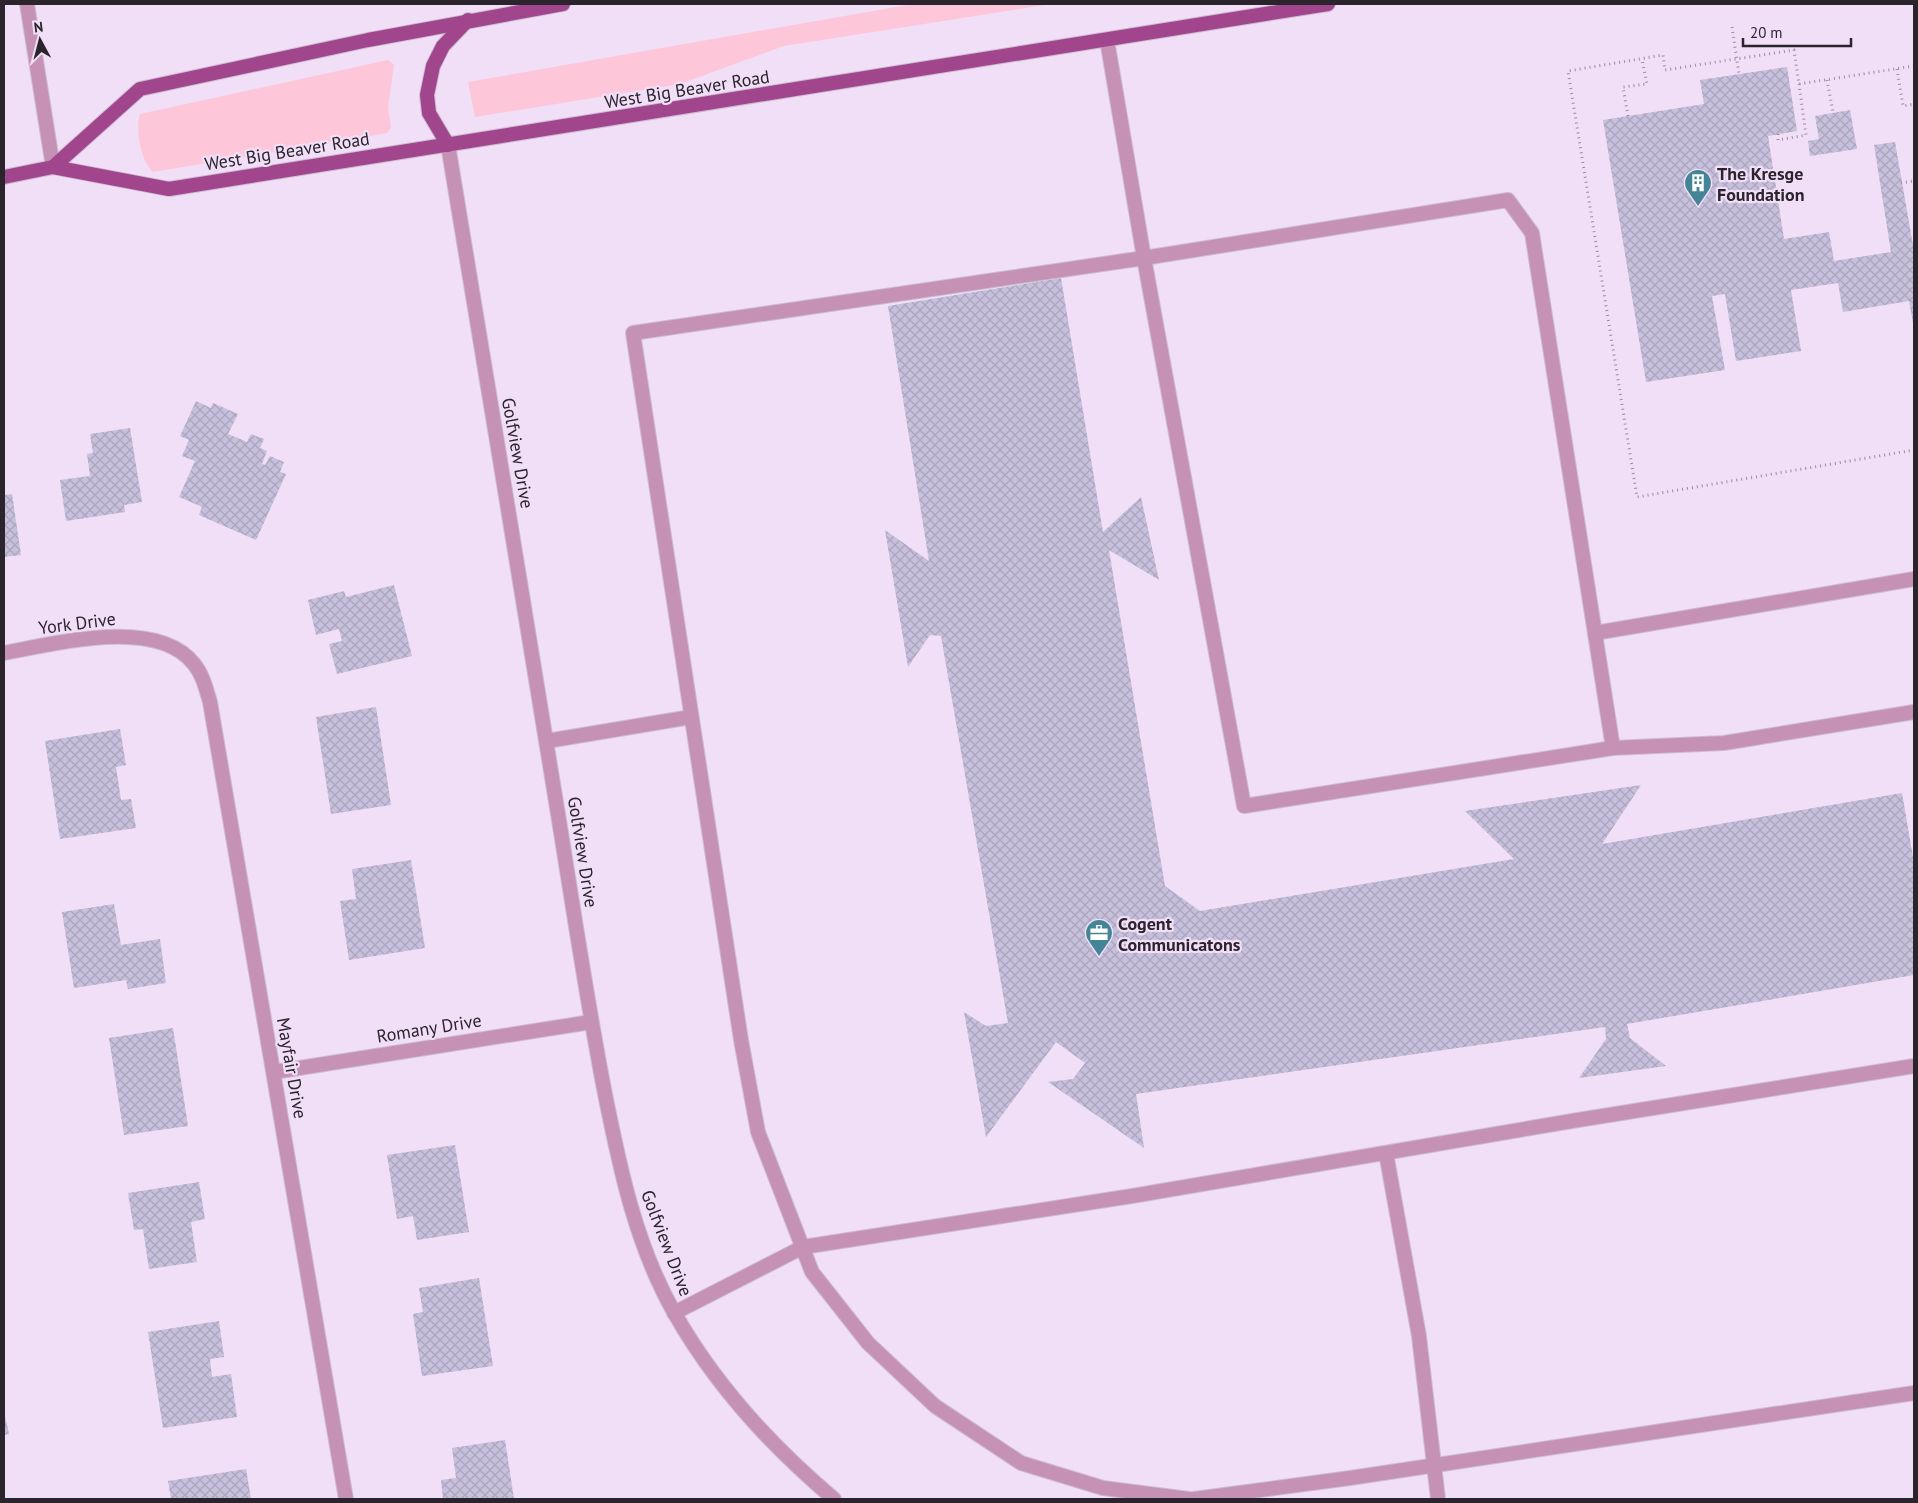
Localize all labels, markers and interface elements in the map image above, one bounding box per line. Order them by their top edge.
north arrow [15,15,65,65]
scale bar [1743,15,1850,47]
text: N [33,18,44,37]
text: 20 m [1750,23,1783,42]
street label: West Big Beaver Road [603,65,771,113]
street label: West Big Beaver Road [203,127,371,175]
place label: The Kresge Foundation [1717,162,1805,206]
building icon: The Kresge Foundation [1683,168,1713,207]
street label: Golfview Drive [497,396,539,510]
street label: York Drive [37,607,117,639]
street label: Golfview Drive [563,795,603,909]
place label: Cogent Communicatons [1118,912,1241,956]
office icon: Cogent Communicatons [1084,918,1114,957]
street label: Romany Drive [375,1008,483,1048]
street label: Mayfair Drive [272,1016,312,1120]
street label: Golfview Drive [636,1187,698,1299]

